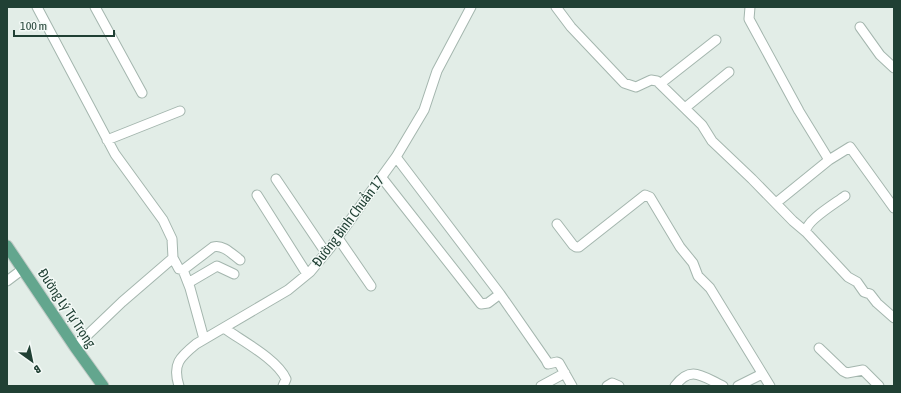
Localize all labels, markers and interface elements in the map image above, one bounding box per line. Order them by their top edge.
scale bar [14,12,114,38]
text: 100 m [20,19,47,33]
street label: Đường Bình Chuẩn 17 [308,172,387,270]
street label: Đường Lý Tự Trọng [35,266,99,350]
north arrow [12,341,52,381]
text: B [31,363,43,376]

